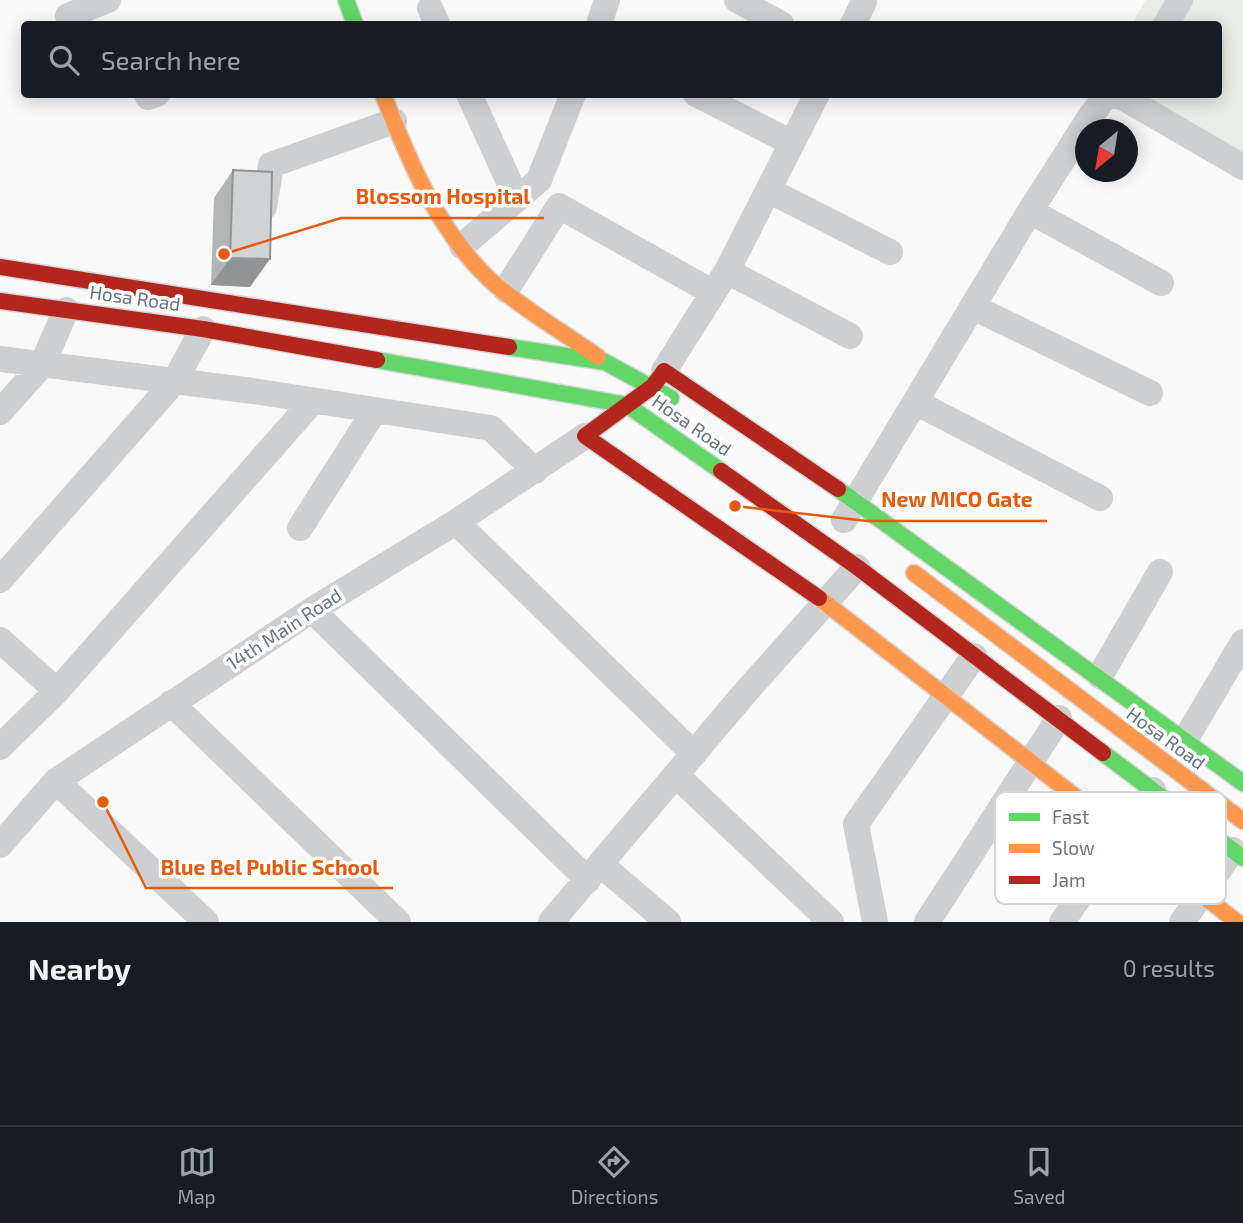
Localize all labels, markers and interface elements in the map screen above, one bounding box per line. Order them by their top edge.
search box [21,21,1222,98]
icon: search [45,41,83,79]
text: Search here [101,44,241,75]
north arrow [1075,119,1138,182]
callout: Blossom Hospital [341,176,544,218]
text: Blossom Hospital [356,183,530,208]
street label: Hosa Road [88,280,182,315]
street label: Hosa Road [648,389,736,460]
callout: New MICO Gate [867,479,1047,521]
text: New MICO Gate [881,486,1033,511]
street label: 14th Main Road [222,583,346,674]
street label: Hosa Road [1122,701,1210,774]
legend [995,792,1226,904]
text: Fast [1052,805,1089,828]
text: Slow [1052,836,1095,859]
callout: Blue Bel Public School [146,846,393,888]
text: Blue Bel Public School [161,854,379,879]
text: Jam [1052,868,1086,891]
text: Nearby [28,950,131,986]
text: 0 results [1123,954,1215,982]
tab: Map [178,1143,216,1208]
tab: Directions [571,1143,658,1208]
tab: Saved [1013,1143,1065,1208]

